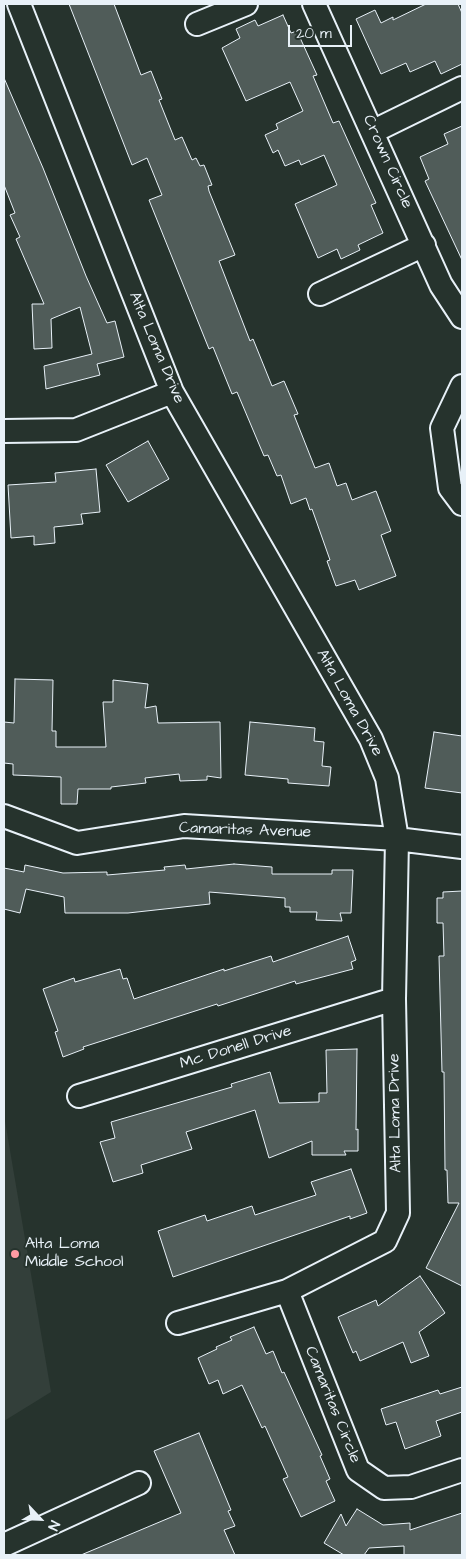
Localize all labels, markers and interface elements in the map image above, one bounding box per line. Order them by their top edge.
scale bar [291,15,355,47]
text: 20 m [296,23,332,44]
street label: Crown Circle [358,112,416,212]
street label: Alta Loma Drive [124,289,188,407]
street label: Alta Loma Drive [312,646,386,760]
street label: Camaritas Avenue [179,819,311,843]
street label: Mc Donell Drive [178,1022,294,1074]
street label: Alta Loma Drive [385,1053,407,1173]
place label: Alta Loma Middle School [25,1235,123,1273]
marker: Alta Loma Middle School [9,1248,21,1260]
street label: Camaritas Circle [300,1344,364,1466]
north arrow [15,1494,65,1544]
text: N [43,1517,65,1534]

